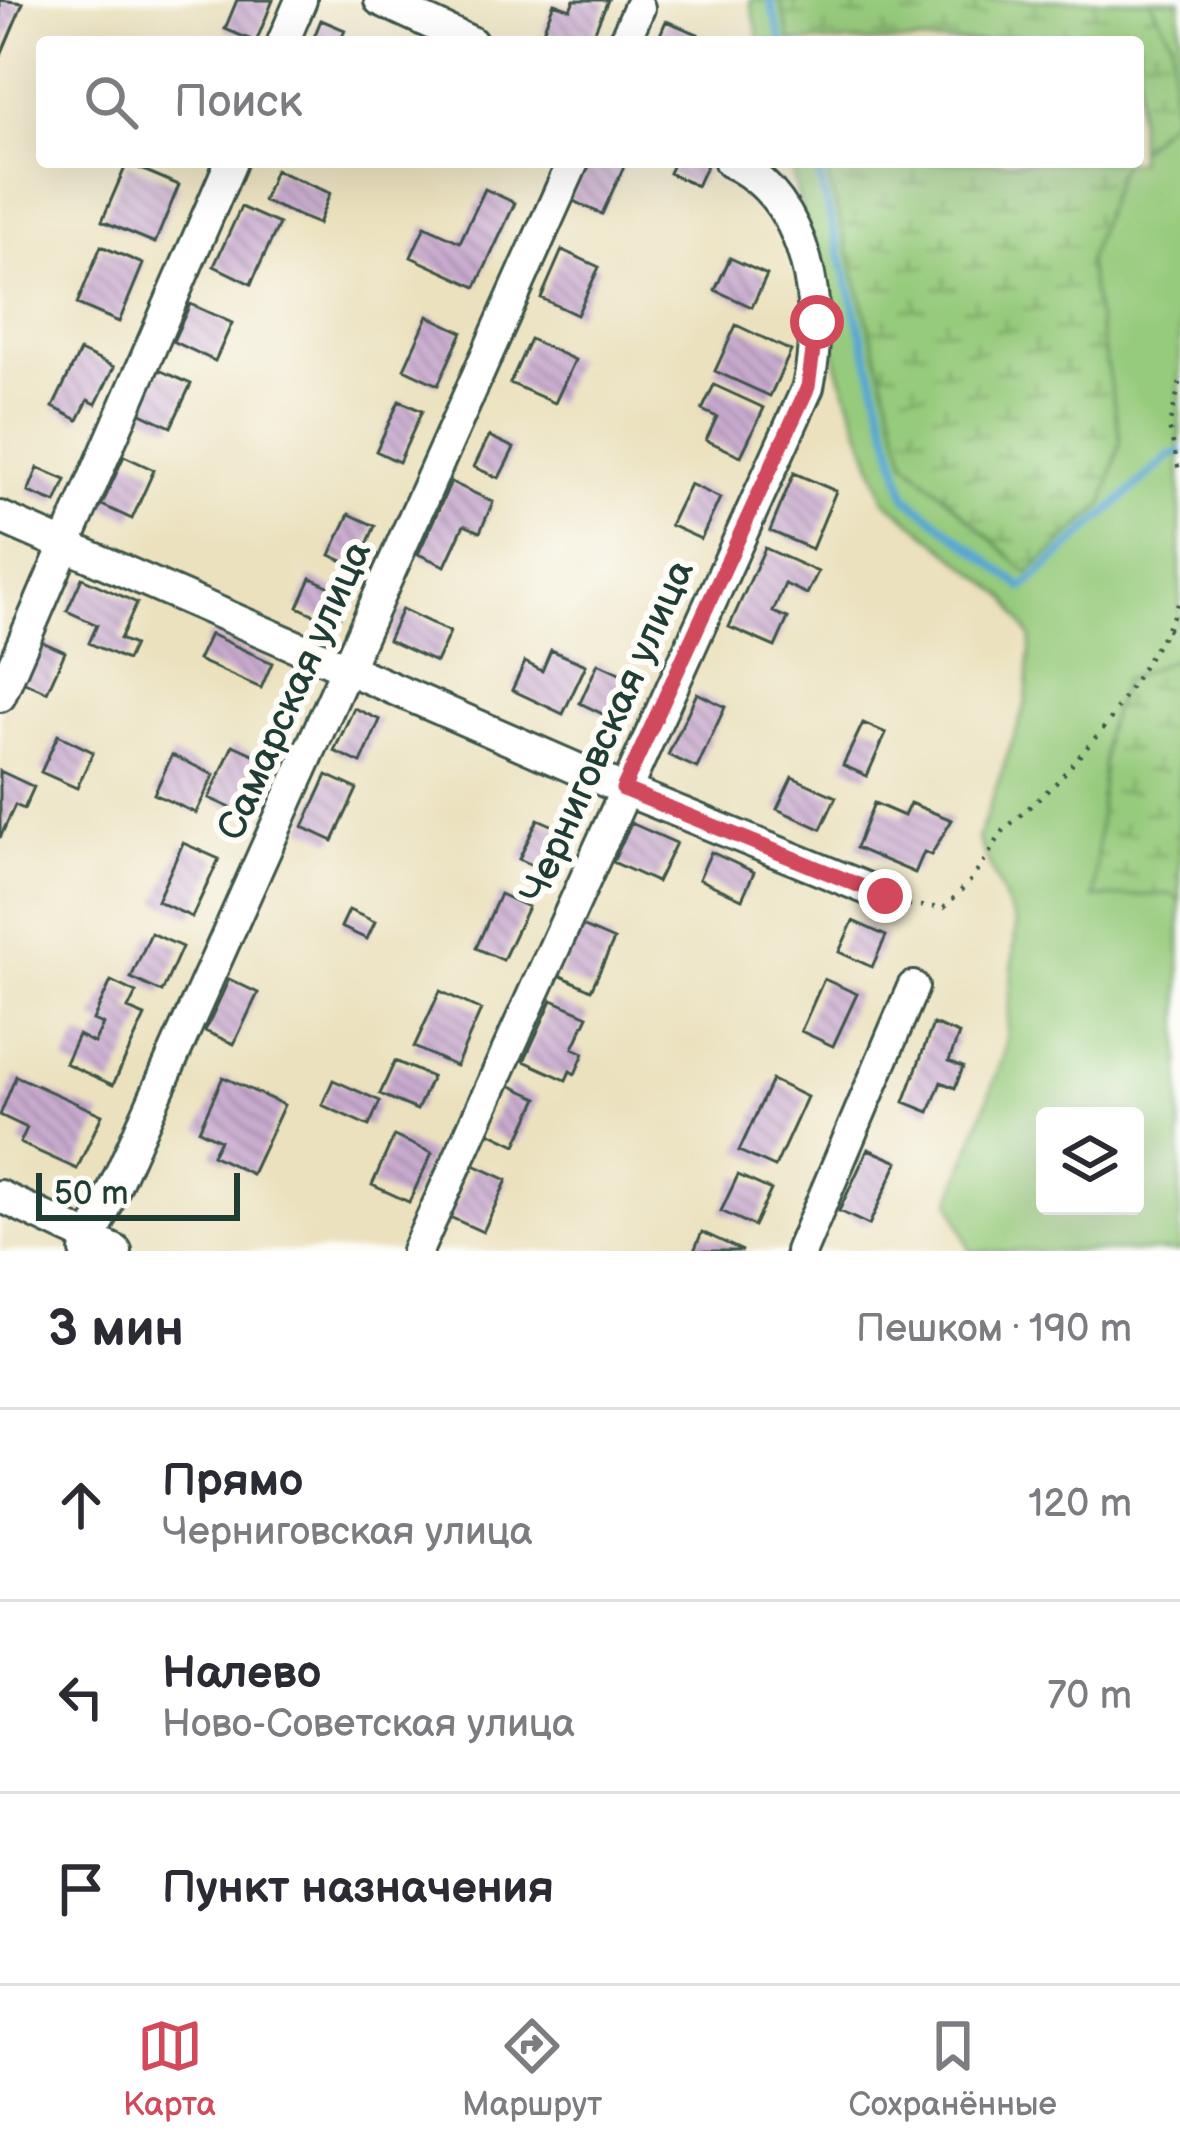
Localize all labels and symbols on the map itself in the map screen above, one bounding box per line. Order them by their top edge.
route start [790,295,844,349]
street label: Самарская улица [208,534,382,848]
street label: Черниговская улица [511,553,705,911]
route end [858,869,912,923]
scale bar [36,1167,240,1220]

